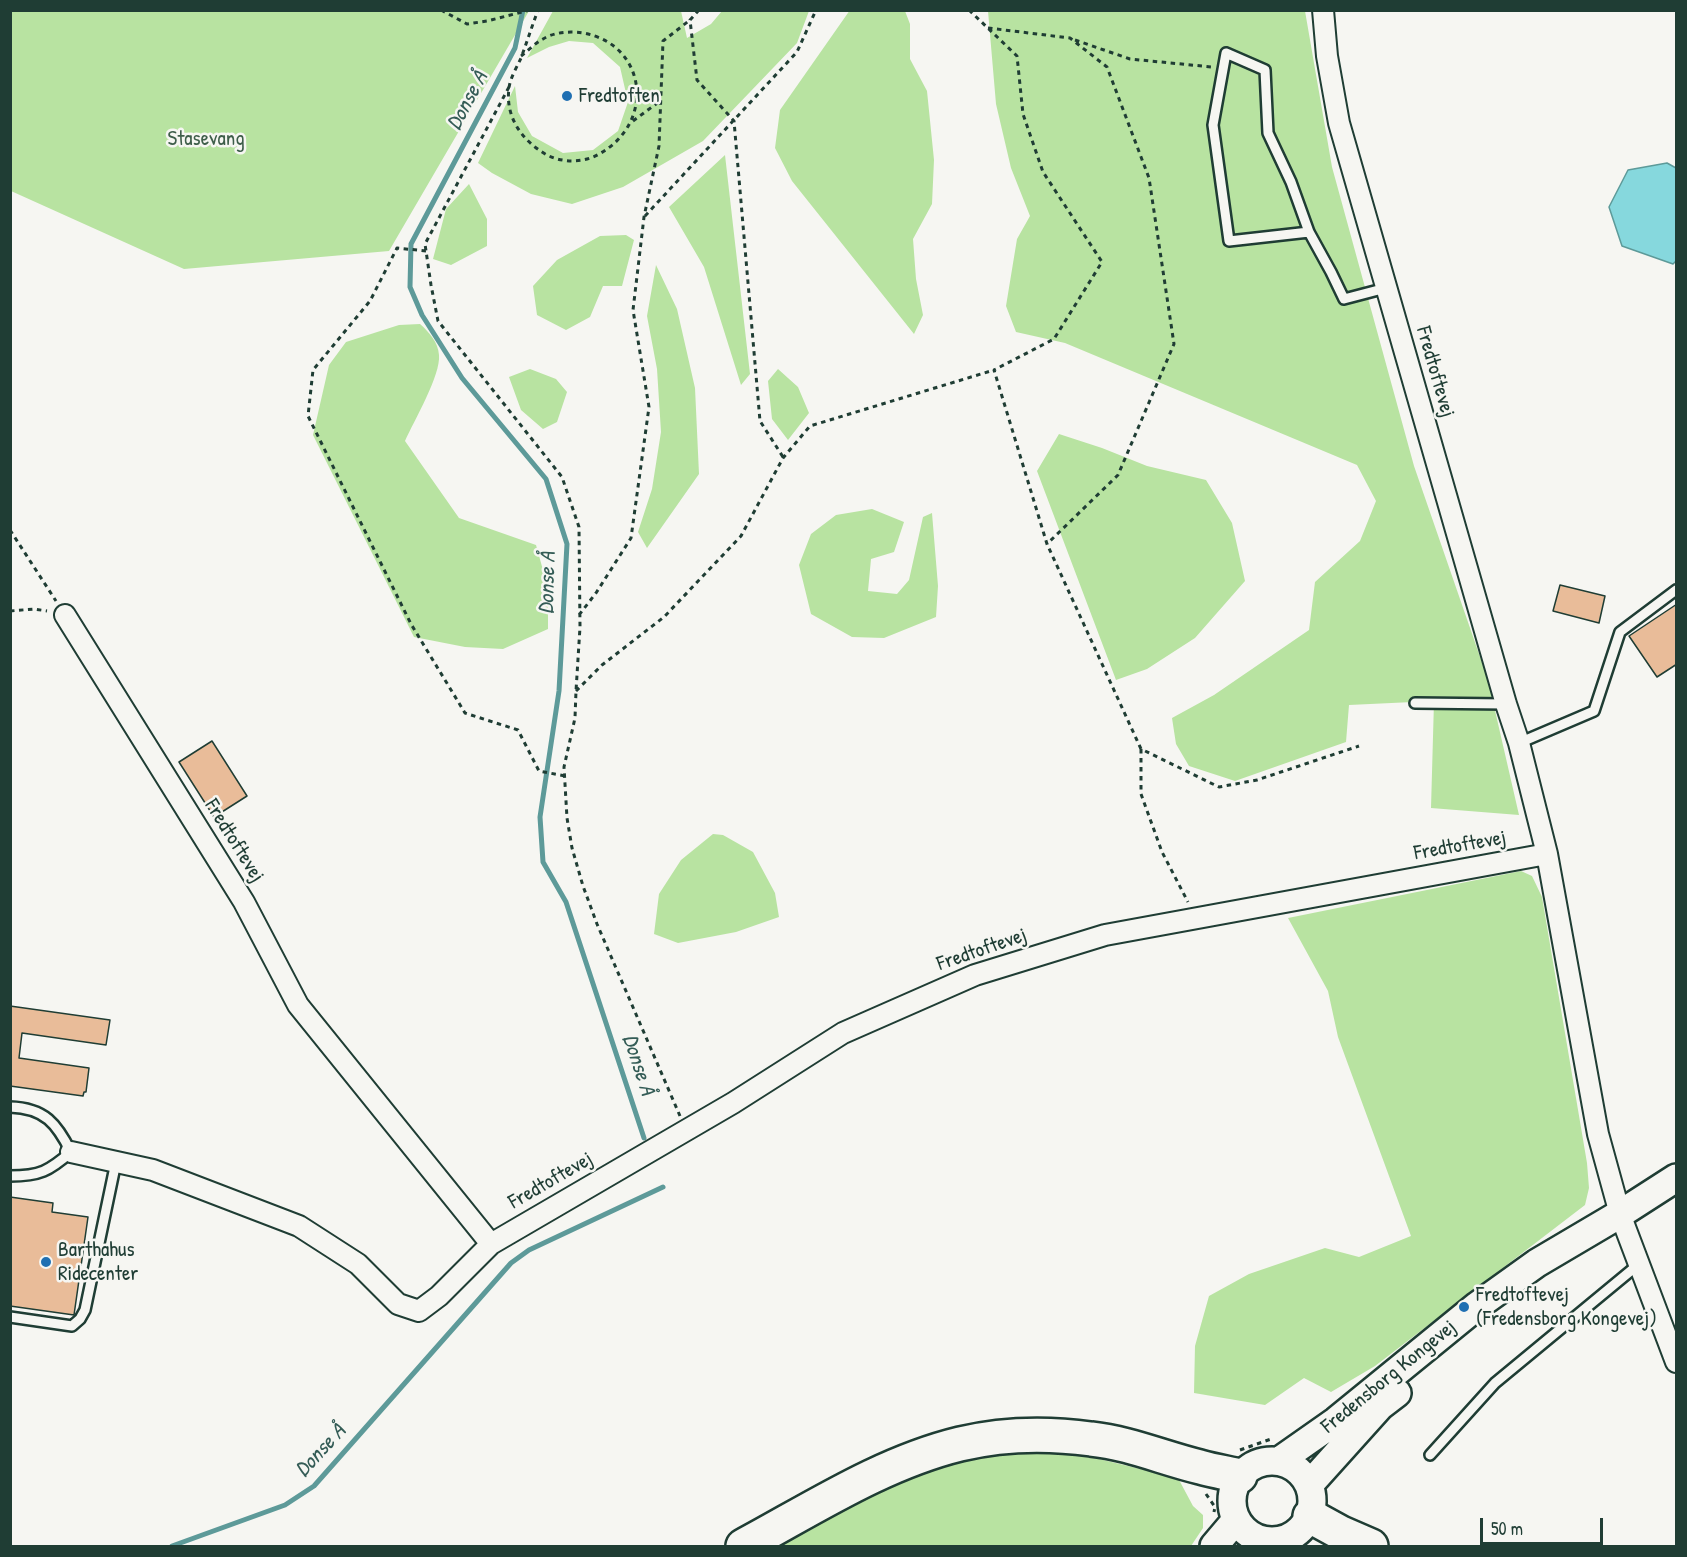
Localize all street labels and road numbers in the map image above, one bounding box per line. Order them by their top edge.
street label: Fredtoftevej [1410,324,1460,420]
street label: Fredtoftevej [199,795,269,887]
street label: Fredtoftevej [1412,826,1508,866]
street label: Fredtoftevej [934,923,1030,977]
street label: Fredtoftevej [504,1147,598,1215]
street label: Fredensborg Kongevej [1317,1315,1461,1439]

